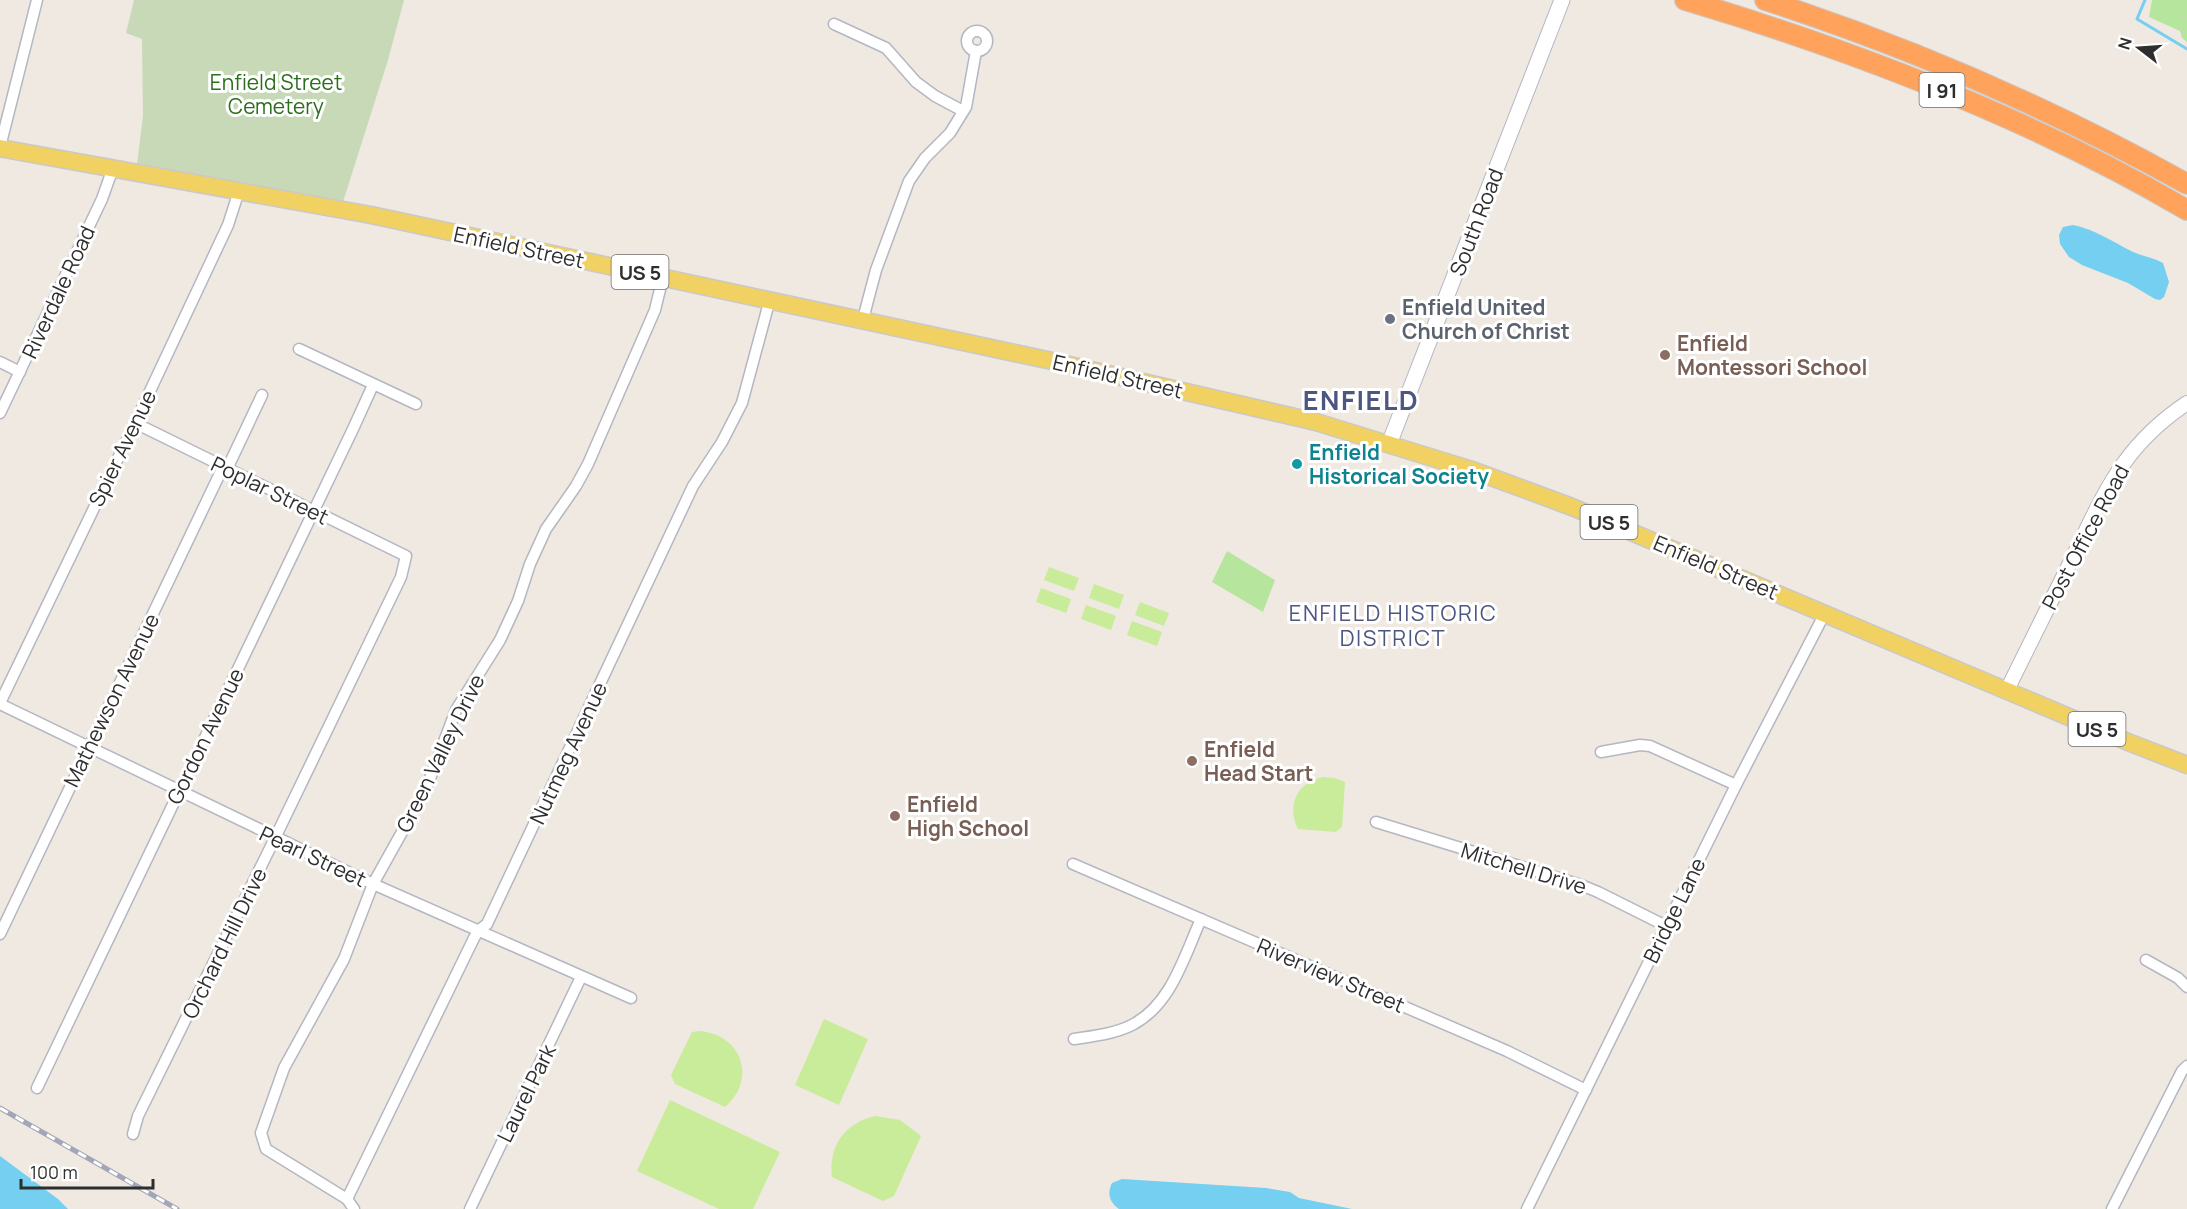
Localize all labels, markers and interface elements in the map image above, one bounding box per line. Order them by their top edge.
north arrow [2109,18,2169,78]
text: N [2112,35,2137,52]
park label: Enfield Street Cemetery [210,68,342,120]
road number: I 91 [1920,73,1964,107]
street label: South Road [1443,164,1509,280]
street label: Enfield Street [451,220,587,274]
street label: Riverdale Road [15,221,101,363]
road number: US 5 [612,255,668,289]
place label: Enfield United Church of Christ [1402,293,1570,345]
marker: Enfield United Church of Christ [1383,312,1397,326]
place label: Enfield Montessori School [1677,329,1867,381]
street label: Enfield Street [1050,347,1186,405]
marker: Enfield Montessori School [1658,348,1672,362]
district label: ENFIELD [1303,381,1419,418]
street label: Spier Avenue [82,385,162,511]
place label: Enfield Historical Society [1309,438,1489,490]
street label: Poplar Street [207,449,333,531]
marker: Enfield Historical Society [1290,457,1304,471]
street label: Post Office Road [2035,460,2135,614]
road number: US 5 [1580,505,1638,539]
street label: Enfield Street [1649,528,1783,606]
district label: ENFIELD HISTORIC DISTRICT [1289,598,1497,653]
street label: Mathewson Avenue [57,609,165,791]
street label: Gordon Avenue [160,663,250,809]
street label: Green Valley Drive [390,669,490,837]
street label: Nutmeg Avenue [523,677,613,829]
road number: US 5 [2068,712,2126,746]
place label: Enfield Head Start [1204,735,1313,787]
marker: Enfield Head Start [1185,754,1199,768]
place label: Enfield High School [907,790,1029,842]
marker: Enfield High School [888,809,902,823]
street label: Pearl Street [255,819,371,893]
street label: Mitchell Drive [1458,836,1590,900]
street label: Bridge Lane [1636,853,1712,967]
street label: Orchard Hill Drive [175,863,273,1023]
street label: Riverview Street [1253,931,1409,1019]
street label: Laurel Park [490,1039,562,1147]
scale bar [21,1152,153,1190]
text: 100 m [30,1160,78,1184]

